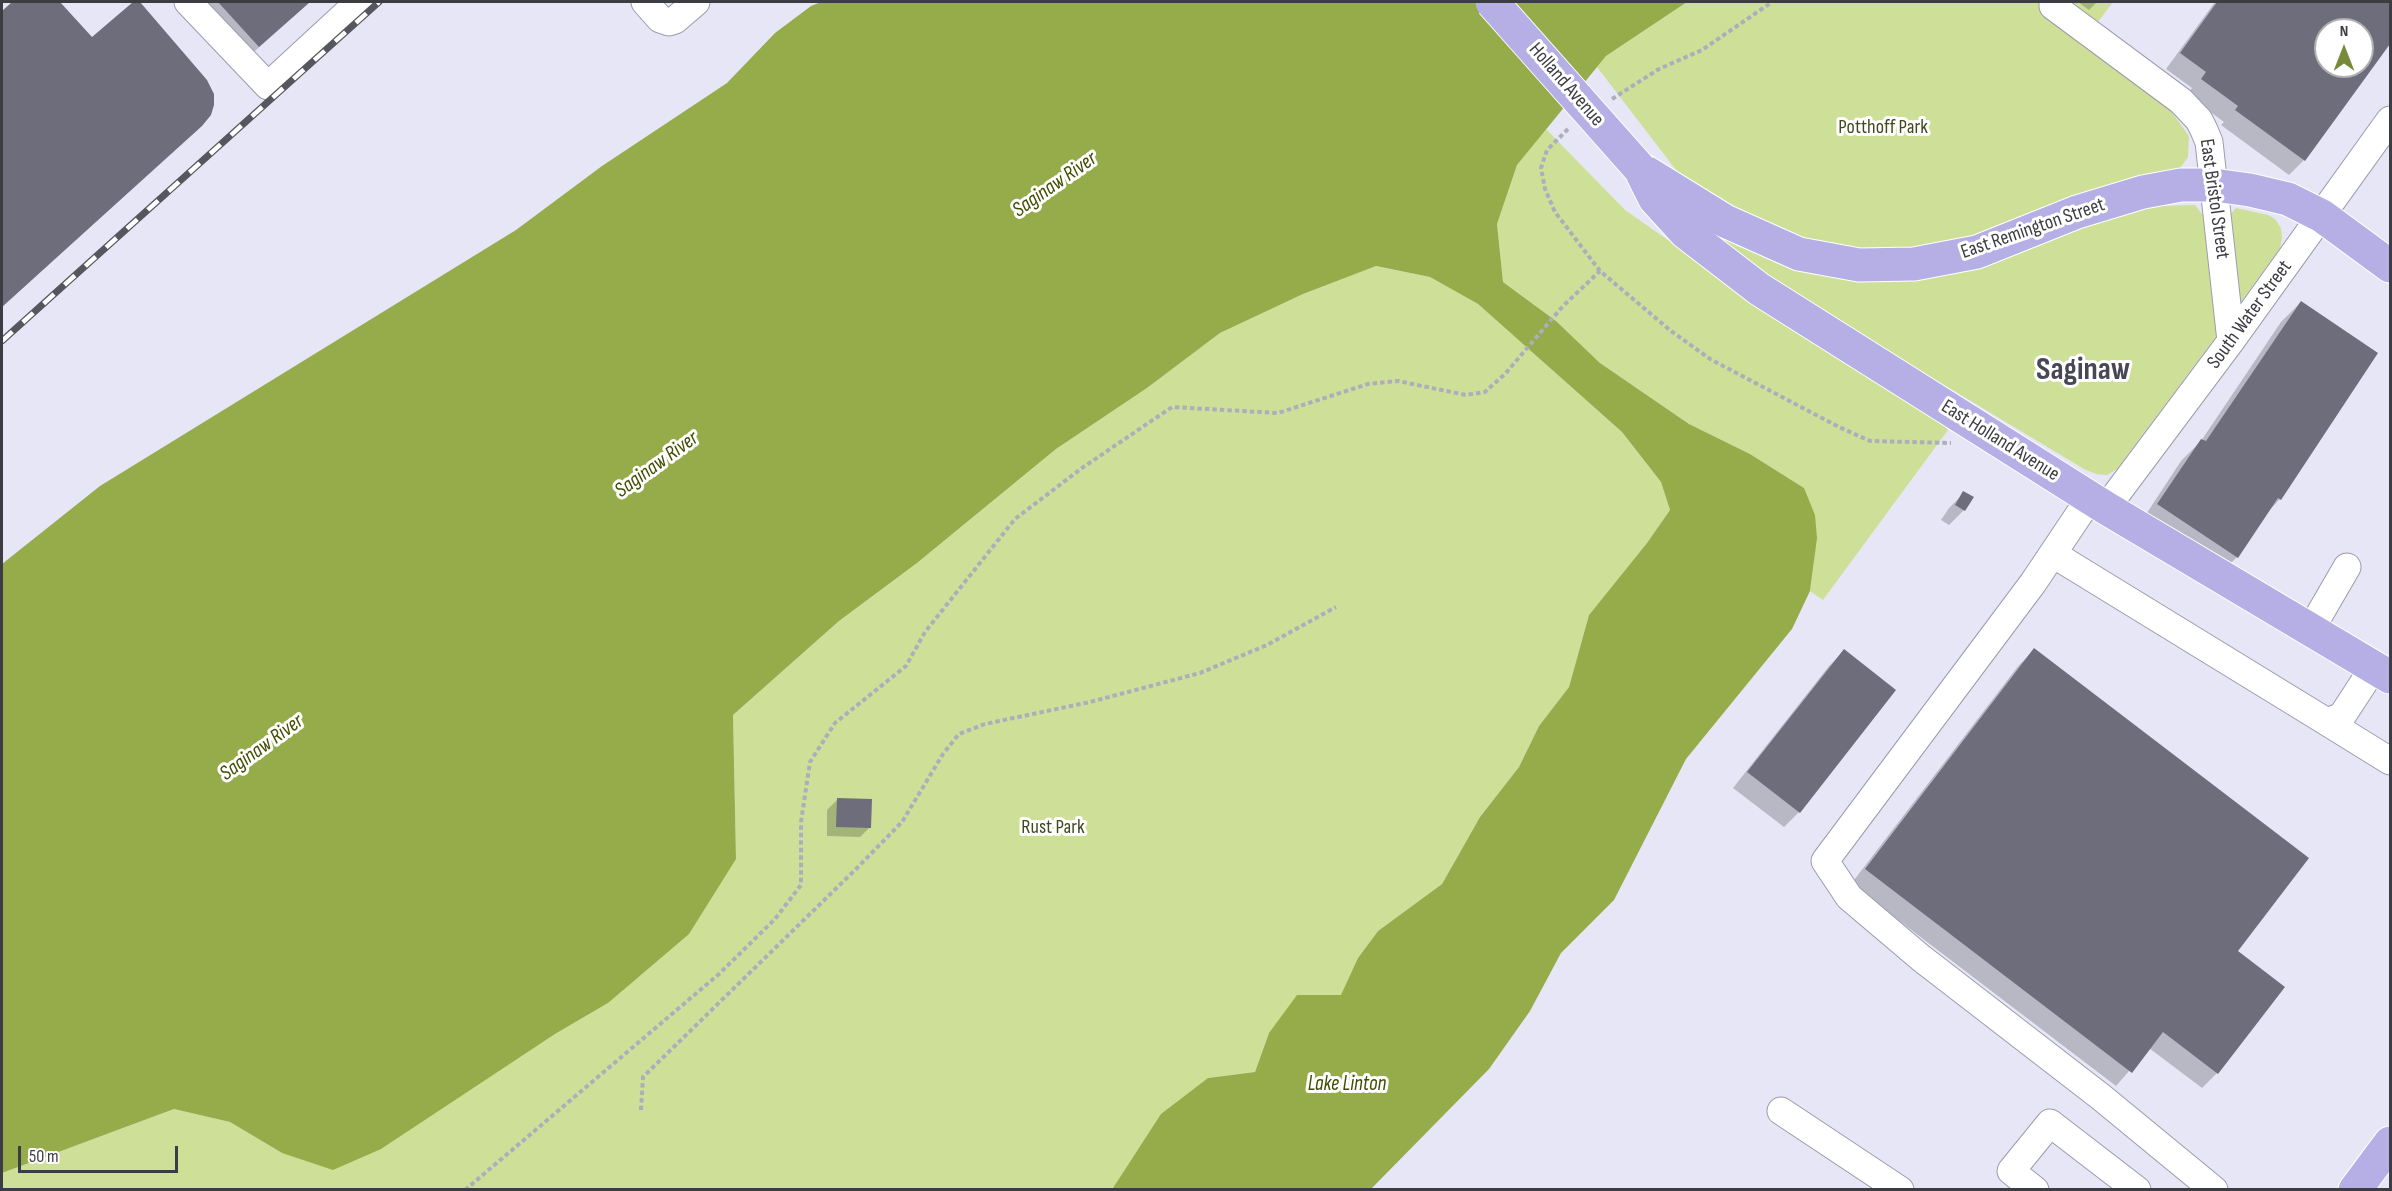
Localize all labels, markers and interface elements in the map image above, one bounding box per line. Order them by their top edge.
north arrow [2314,18,2374,78]
text: N [2340,22,2348,41]
street label: Holland Avenue [1523,38,1609,132]
park label: Potthoff Park [1838,116,1928,140]
street label: East Bristol Street [2194,137,2234,261]
water label: Saginaw River [1008,147,1102,223]
street label: East Remington Street [1958,193,2108,265]
street label: South Water Street [2203,256,2297,374]
district label: Saginaw [2036,352,2130,390]
street label: East Holland Avenue [1937,395,2063,487]
water label: Saginaw River [610,426,704,504]
water label: Saginaw River [215,709,309,787]
park label: Rust Park [1021,816,1085,840]
water label: Lake Linton [1308,1072,1386,1098]
scale bar [21,1134,182,1172]
text: 50 m [29,1146,59,1167]

